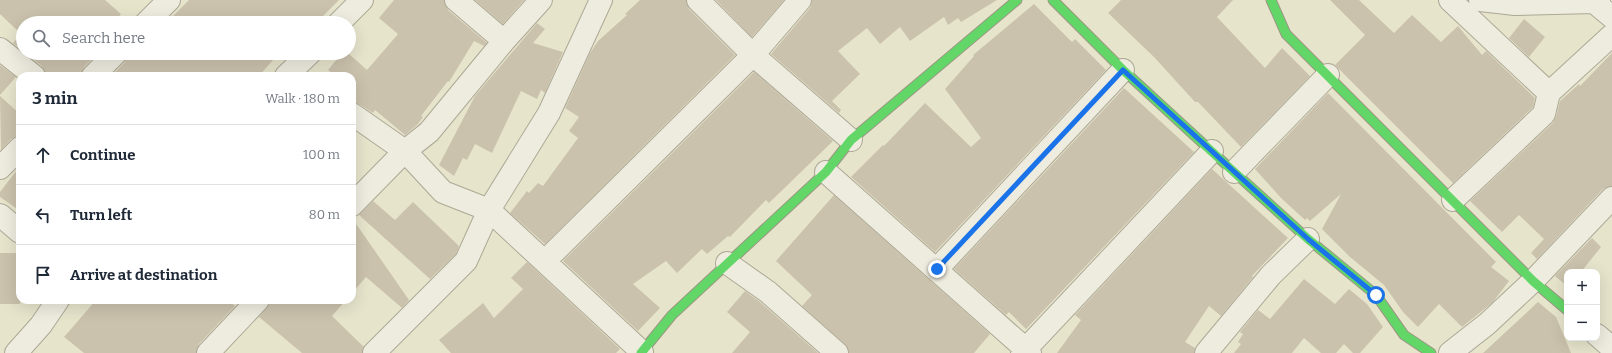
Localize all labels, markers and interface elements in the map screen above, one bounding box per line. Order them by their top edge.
search box [16,16,356,60]
icon: search [30,27,52,49]
text: Search here [62,29,145,47]
text: 3 min [32,88,77,109]
text: Walk · 180 m [265,91,340,106]
icon: ahead [32,144,54,166]
text: Continue [70,146,136,164]
text: 100 m [303,147,340,162]
icon: left [32,204,54,226]
text: Turn left [70,206,132,224]
text: 80 m [309,207,340,222]
route end [928,260,946,278]
icon: arrive [32,264,54,286]
text: Arrive at destination [70,266,217,284]
map controls [1564,269,1600,341]
button: + [1564,269,1600,305]
route start [1367,286,1385,304]
button: − [1564,305,1600,341]

